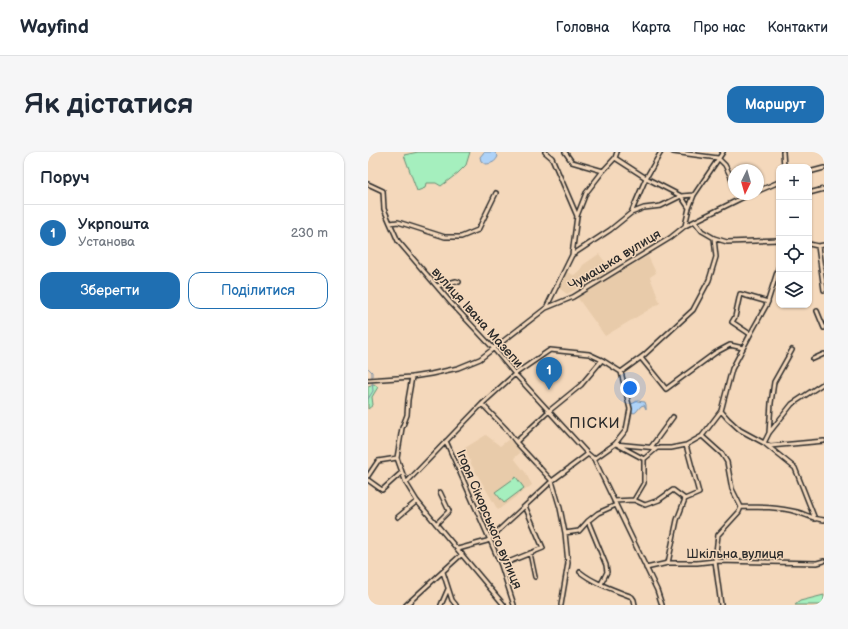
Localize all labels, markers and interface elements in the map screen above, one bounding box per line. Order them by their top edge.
text: Wayfind [20,16,89,39]
text: Головна [556,19,609,36]
text: Карта [631,19,671,36]
text: Про нас [693,19,745,36]
text: Контакти [767,19,828,36]
button: Маршрут [727,86,824,123]
text: Як дістатися [24,88,193,121]
north arrow [728,164,764,200]
map controls [776,164,812,308]
button: + [776,164,812,200]
text: Поруч [40,168,90,188]
button: − [776,200,812,236]
text: Укрпошта [78,215,149,234]
text: 1 [50,225,56,241]
text: 230 m [291,225,328,241]
street label: Чумацька вулиця [565,226,664,294]
text: Установа [78,234,135,250]
button: locate [776,236,812,272]
street label: вулиця Івана Мазепи [428,264,526,371]
button: Зберегти [40,272,180,309]
button: Поділитися [188,272,328,309]
button: layers [776,272,812,308]
pin: 1 [536,357,562,390]
your location [620,378,640,398]
district label: ПІСКИ [569,414,621,433]
street label: Ігоря Сікорського вулиця [452,447,526,591]
street label: Шкільна вулиця [686,546,784,562]

